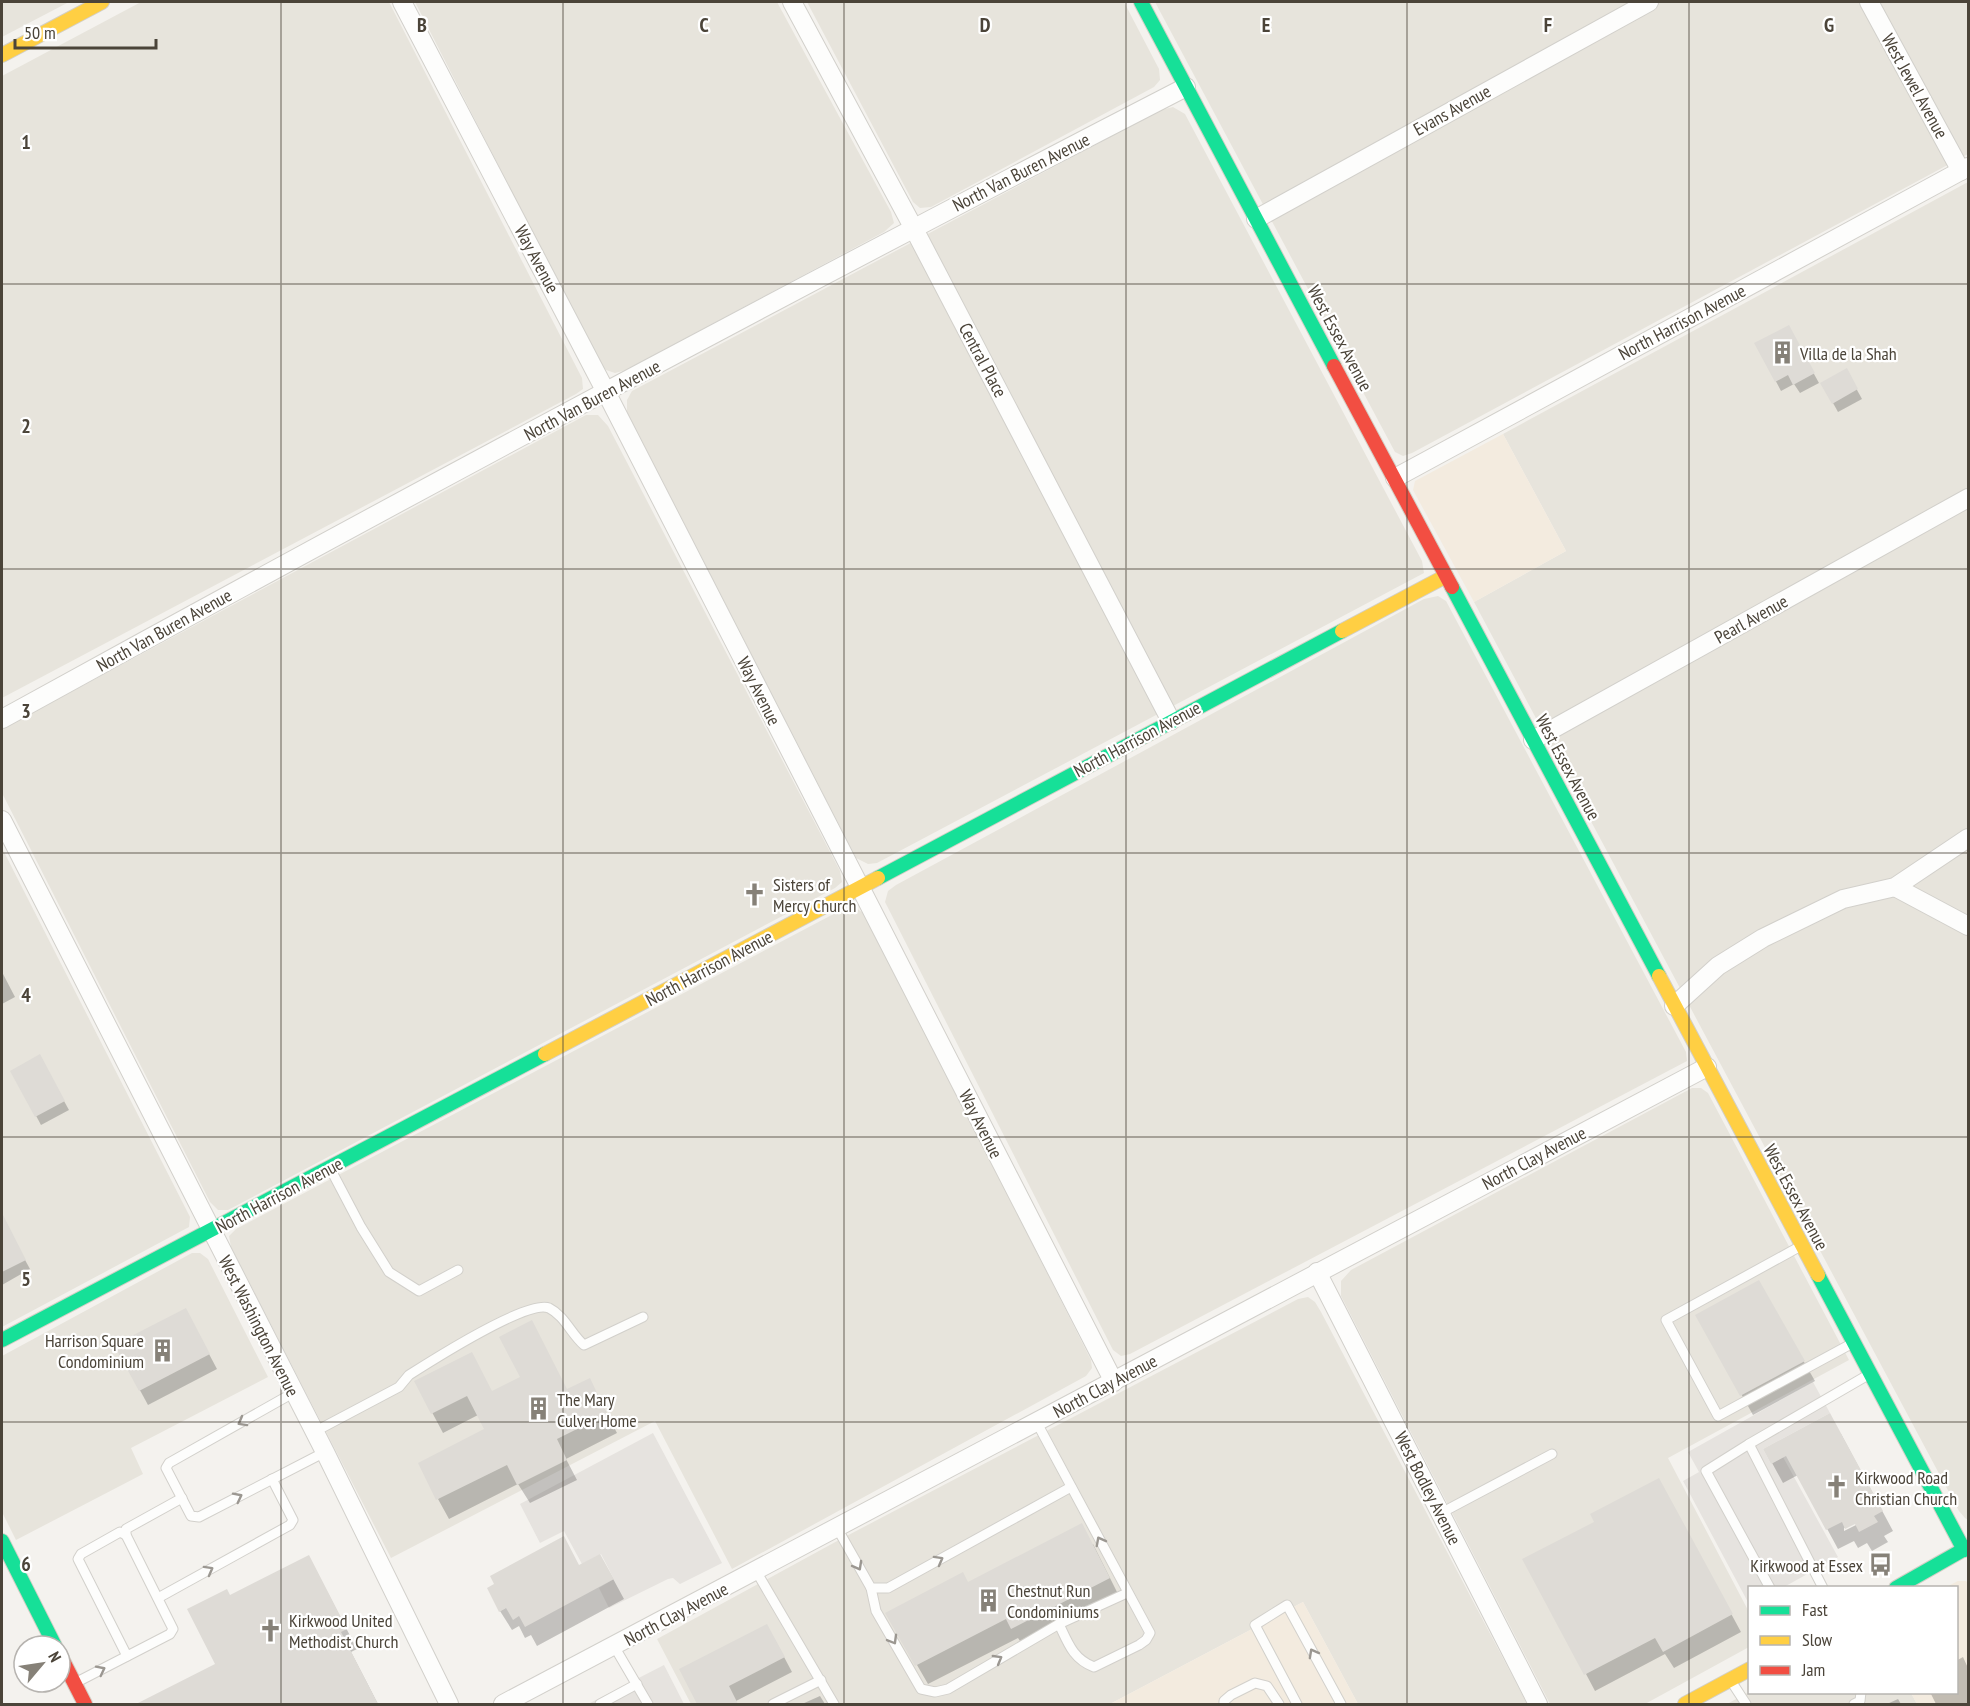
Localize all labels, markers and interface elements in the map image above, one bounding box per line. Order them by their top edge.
scale bar [15,12,156,50]
text: B [417,12,427,38]
text: C [699,12,709,38]
text: D [980,12,991,38]
text: E [1262,12,1270,38]
text: F [1544,12,1552,38]
text: G [1824,12,1834,38]
text: 50 m [24,21,56,44]
street label: West Jewel Avenue [1877,30,1953,142]
street label: Evans Avenue [1409,79,1495,141]
street label: North Van Buren Avenue [949,127,1093,217]
text: 1 [21,129,31,155]
street label: Way Avenue [510,221,564,297]
street label: North Harrison Avenue [1614,279,1750,365]
street label: West Essex Avenue [1302,281,1378,395]
street label: Central Place [954,319,1012,401]
building icon: Villa de la Shah [1769,340,1795,366]
place label: Villa de la Shah [1799,342,1897,365]
street label: North Van Buren Avenue [520,354,664,446]
text: 2 [21,413,31,439]
street label: North Van Buren Avenue [92,583,236,677]
street label: Pearl Avenue [1710,589,1792,649]
street label: Way Avenue [732,653,786,729]
street label: North Harrison Avenue [1069,696,1205,782]
text: 3 [21,698,31,724]
street label: West Essex Avenue [1530,710,1606,824]
place label: Sisters of Mercy Church [773,873,856,917]
church icon: Sisters of Mercy Church [742,881,768,907]
street label: North Harrison Avenue [641,925,777,1011]
text: 4 [21,982,31,1008]
street label: Way Avenue [954,1086,1008,1162]
street label: North Clay Avenue [1478,1121,1590,1195]
street label: West Essex Avenue [1758,1140,1834,1254]
street label: North Harrison Avenue [211,1152,347,1238]
street label: West Washington Avenue [214,1252,304,1400]
text: 5 [21,1266,31,1292]
place label: Harrison Square Condominium [45,1329,144,1373]
building icon: Harrison Square Condominium [149,1337,175,1363]
street label: North Clay Avenue [1049,1349,1161,1423]
place label: The Mary Culver Home [557,1388,637,1432]
building icon: The Mary Culver Home [526,1396,552,1422]
one-way arrow [238,1415,248,1426]
street label: West Bodley Avenue [1390,1427,1466,1549]
place label: Kirkwood Road Christian Church [1855,1466,1957,1510]
church icon: Kirkwood Road Christian Church [1824,1474,1850,1500]
one-way arrow [232,1492,243,1504]
one-way arrow [1096,1537,1107,1547]
text: 6 [21,1551,31,1577]
bus stop icon: Kirkwood at Essex [1868,1552,1894,1578]
place label: Kirkwood at Essex [1750,1554,1864,1577]
one-way arrow [933,1556,943,1567]
one-way arrow [851,1560,862,1570]
one-way arrow [203,1566,213,1577]
street label: North Clay Avenue [620,1577,732,1651]
place label: Chestnut Run Condominiums [1007,1579,1099,1623]
legend [1748,1586,1958,1694]
building icon: Chestnut Run Condominiums [976,1587,1002,1613]
text: Fast [1802,1598,1828,1621]
place label: Kirkwood United Methodist Church [289,1609,398,1653]
church icon: Kirkwood United Methodist Church [258,1617,284,1643]
text: Slow [1802,1628,1833,1651]
north arrow [12,1634,72,1694]
one-way arrow [886,1634,897,1644]
text: N [44,1648,66,1665]
one-way arrow [1309,1649,1320,1659]
one-way arrow [992,1655,1002,1667]
text: Jam [1801,1658,1825,1681]
one-way arrow [95,1666,105,1677]

